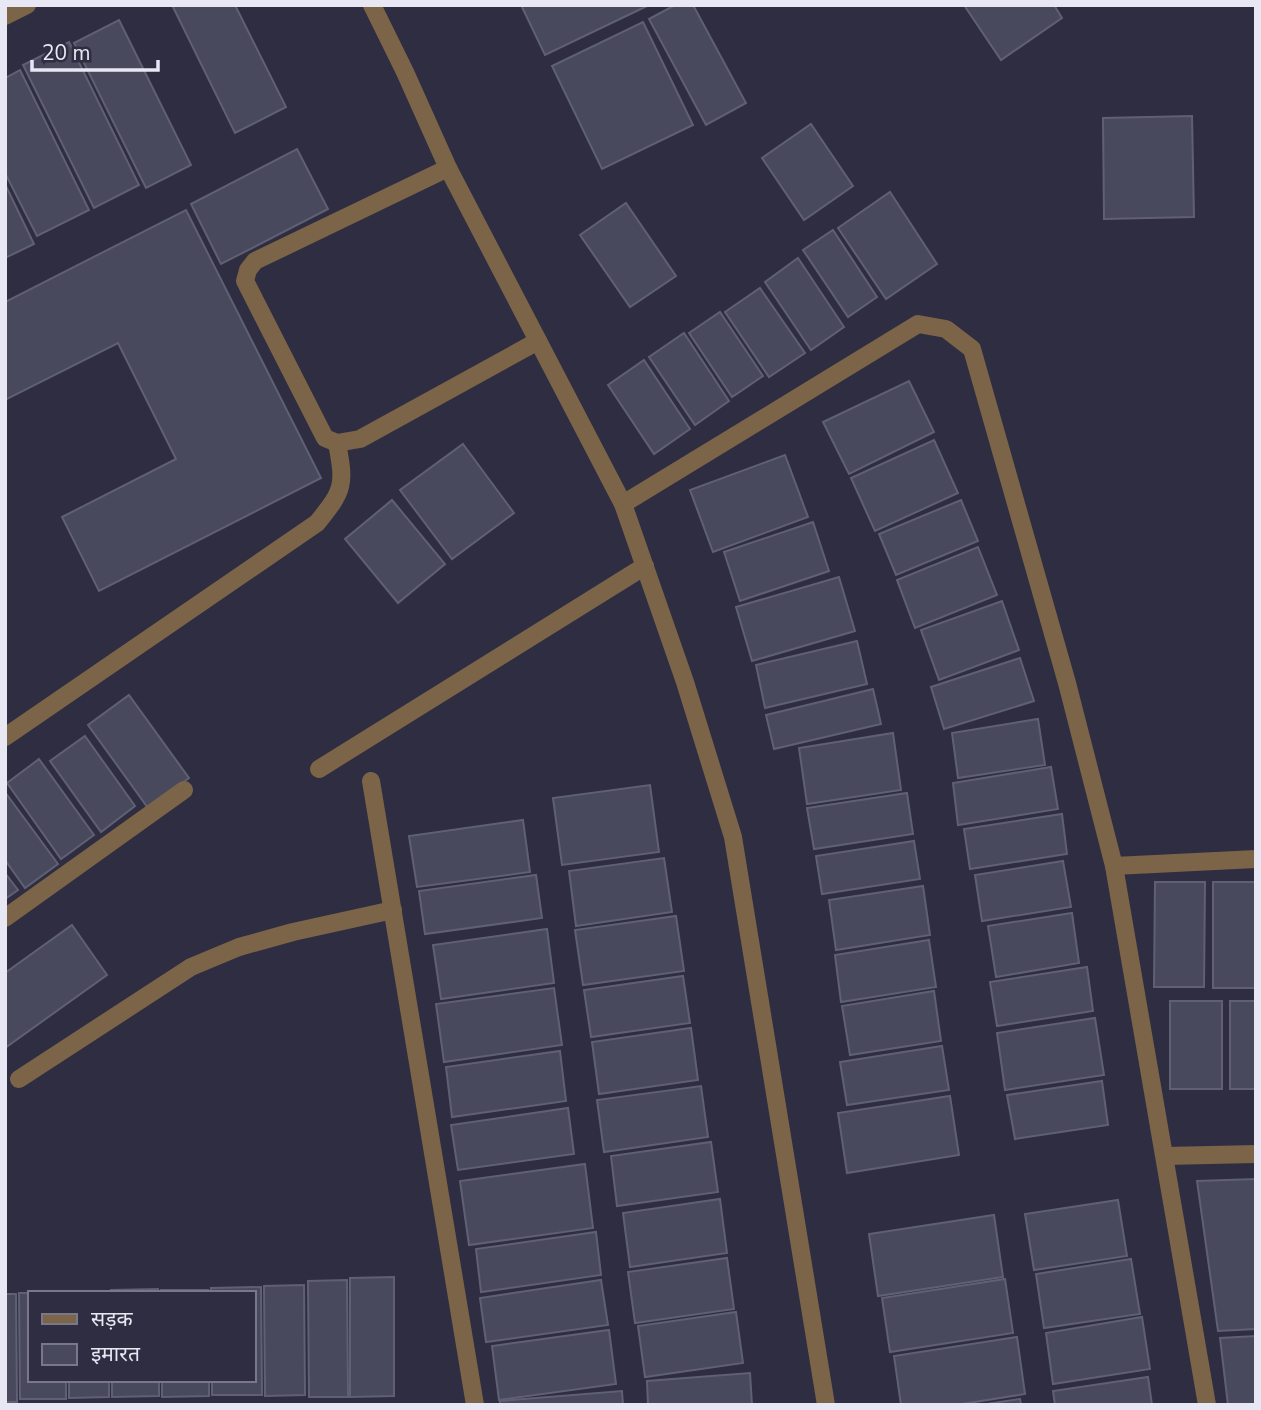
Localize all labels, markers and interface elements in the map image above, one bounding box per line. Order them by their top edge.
scale bar [32,28,158,72]
text: 20 m [42,39,91,67]
legend [28,1291,256,1382]
text: सड़क [91,1305,133,1333]
text: इमारत [91,1340,141,1368]

